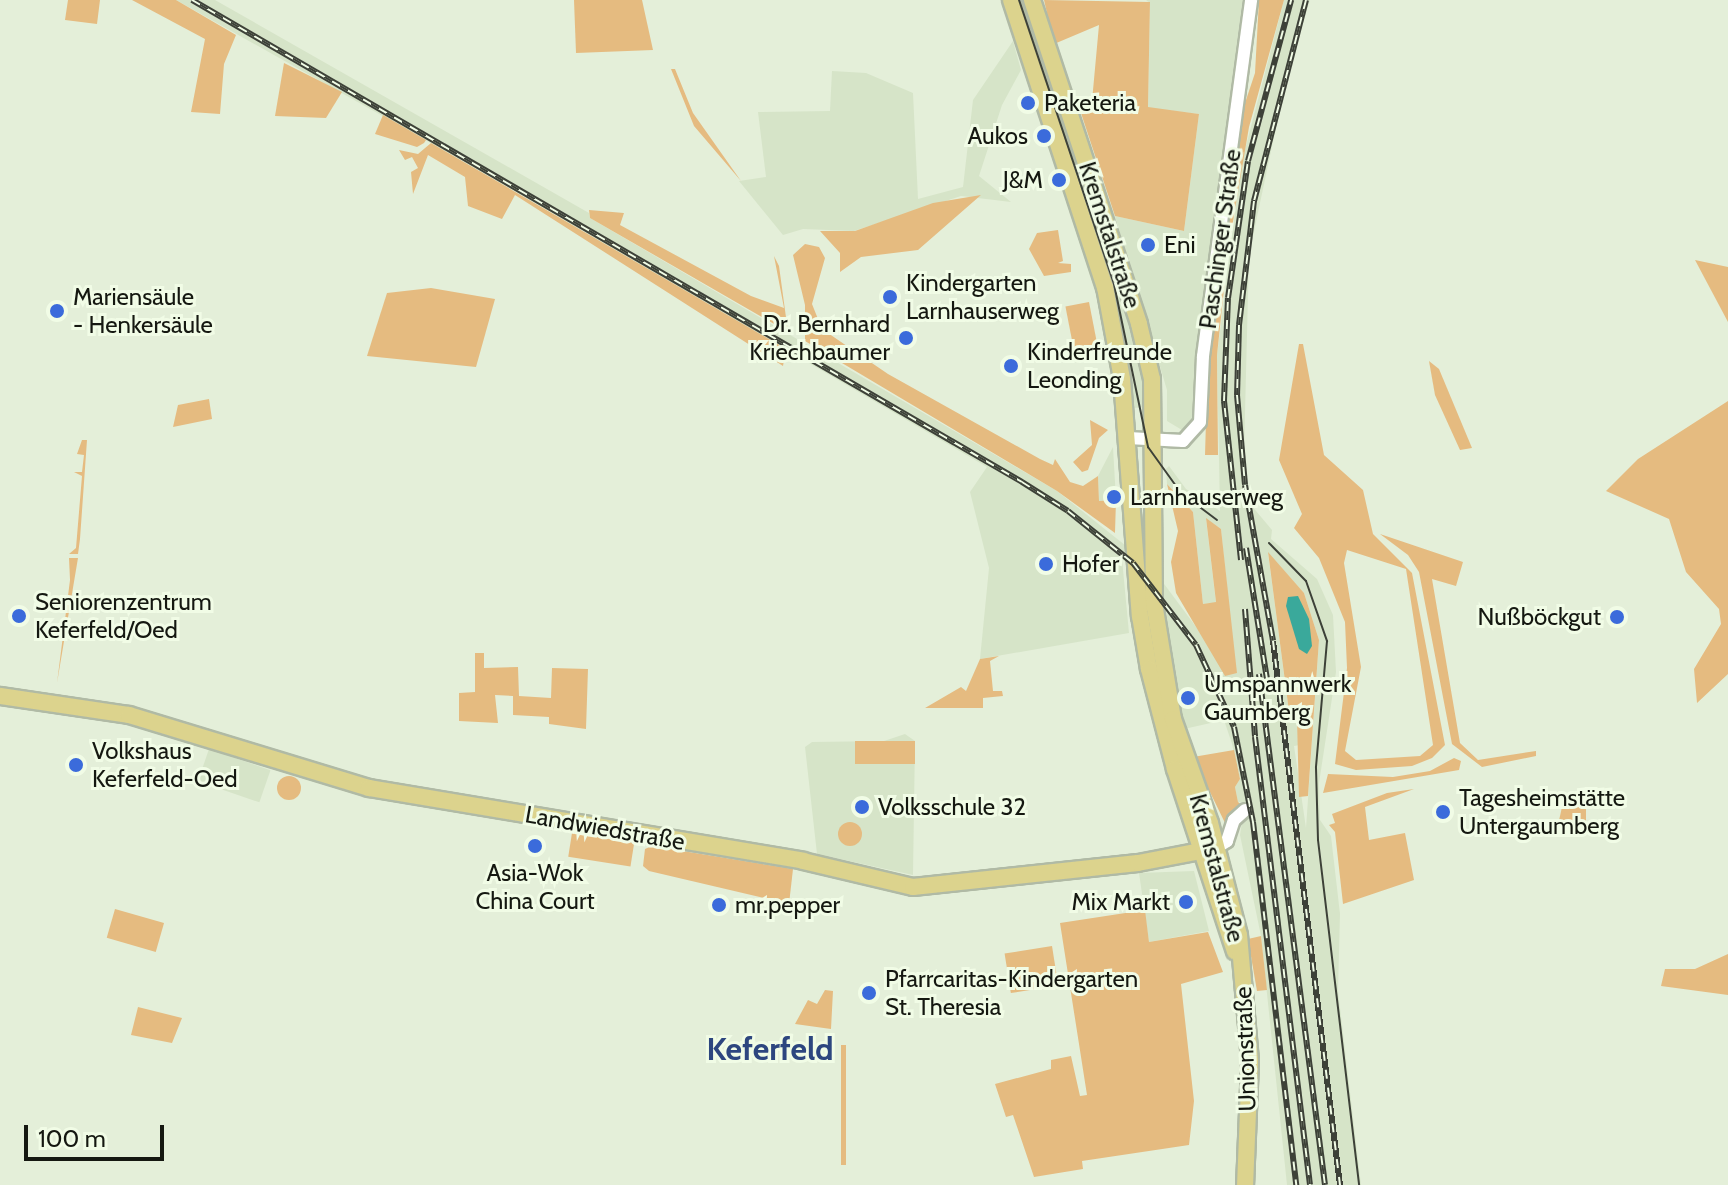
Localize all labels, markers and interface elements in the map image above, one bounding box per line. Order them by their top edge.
place label: Paketeria [1044,89,1136,117]
marker: Paketeria [1019,94,1037,112]
place label: Aukos [968,122,1028,150]
marker: Aukos [1035,127,1053,145]
street label: Paschinger Straße [1193,147,1247,331]
street label: Kremstalstraße [1073,158,1147,312]
place label: J&M [1003,166,1043,194]
marker: J&M [1050,171,1068,189]
place label: Eni [1164,231,1196,259]
marker: Eni [1139,236,1157,254]
place label: Kindergarten Larnhauserweg [906,269,1059,325]
place label: Mariensäule - Henkersäule [73,283,213,339]
marker: Kindergarten Larnhauserweg [881,288,899,306]
marker: Mariensäule - Henkersäule [48,302,66,320]
place label: Dr. Bernhard Kriechbaumer [749,310,890,366]
marker: Dr. Bernhard Kriechbaumer [897,329,915,347]
place label: Kinderfreunde Leonding [1027,338,1172,394]
marker: Kinderfreunde Leonding [1002,357,1020,375]
place label: Larnhauserweg [1130,483,1283,511]
marker: Larnhauserweg [1105,488,1123,506]
place label: Hofer [1062,550,1119,578]
marker: Hofer [1037,555,1055,573]
place label: Seniorenzentrum Keferfeld/Oed [35,588,212,644]
place label: Nußböckgut [1478,603,1601,631]
marker: Seniorenzentrum Keferfeld/Oed [10,607,28,625]
marker: Nußböckgut [1608,608,1626,626]
place label: Umspannwerk Gaumberg [1204,670,1351,726]
marker: Umspannwerk Gaumberg [1179,689,1197,707]
place label: Volkshaus Keferfeld-Oed [92,737,238,793]
marker: Volkshaus Keferfeld-Oed [67,756,85,774]
place label: Tagesheimstätte Untergaumberg [1459,784,1625,840]
street label: Kremstalstraße [1183,791,1251,945]
place label: Volksschule 32 [878,793,1026,821]
marker: Volksschule 32 [853,798,871,816]
street label: Landwiedstraße [523,800,687,856]
marker: Tagesheimstätte Untergaumberg [1434,803,1452,821]
marker: Asia-Wok China Court [526,837,544,855]
place label: Asia-Wok China Court [475,859,595,915]
place label: Mix Markt [1072,888,1170,916]
place label: mr.pepper [735,891,840,919]
marker: Mix Markt [1177,893,1195,911]
marker: mr.pepper [710,896,728,914]
place label: Pfarrcaritas-Kindergarten St. Theresia [885,965,1138,1021]
marker: Pfarrcaritas-Kindergarten St. Theresia [860,984,878,1002]
street label: Unionstraße [1228,986,1262,1112]
district label: Keferfeld [707,1030,833,1068]
scale bar [28,1109,168,1159]
text: 100 m [38,1124,106,1153]

